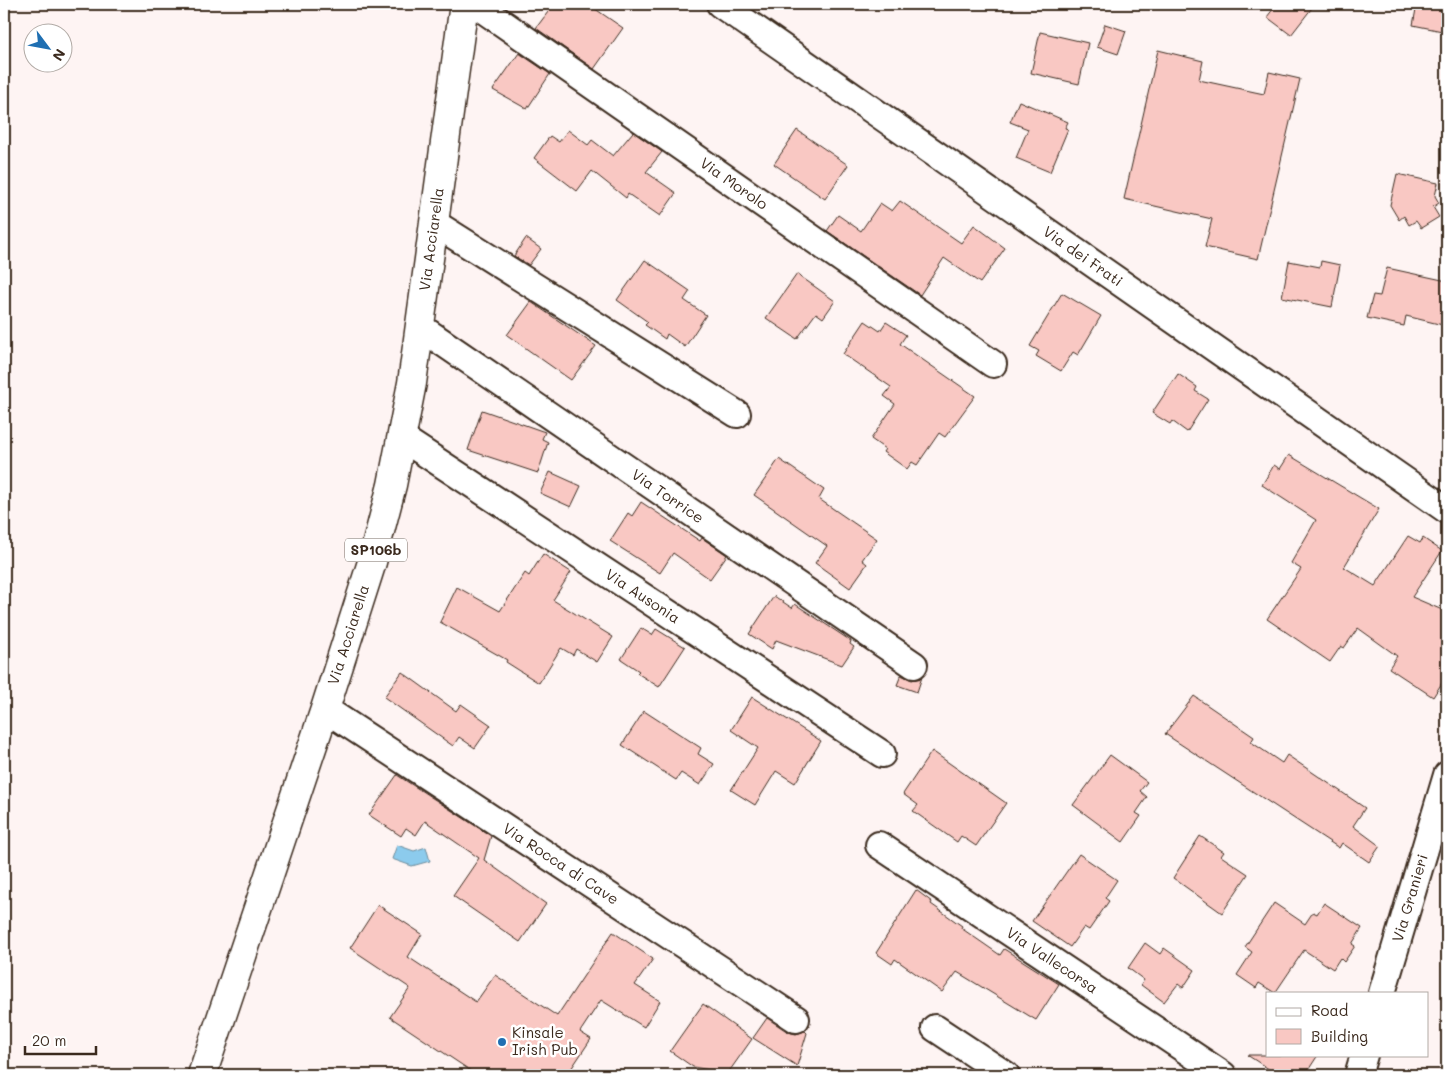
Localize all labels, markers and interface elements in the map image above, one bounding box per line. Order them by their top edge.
north arrow [22,22,72,72]
text: N [49,46,70,65]
street label: Via Morolo [696,152,772,214]
street label: Via Acciarella [414,186,448,292]
street label: Via dei Frati [1039,221,1127,290]
street label: Via Torrice [628,464,708,527]
road number: SP106b [345,538,407,562]
street label: Via Ausonia [602,564,684,627]
street label: Via Acciarella [322,582,373,687]
street label: Via Rocca di Cave [499,818,623,909]
street label: Via Granieri [1387,851,1432,944]
street label: Via Vallecorsa [1003,922,1102,998]
legend [1266,992,1428,1056]
text: Road [1311,1000,1348,1020]
place label: Kinsale Irish Pub [512,1022,578,1059]
scale bar [25,1024,96,1056]
text: Building [1311,1026,1368,1046]
text: 20 m [32,1030,66,1050]
marker: Kinsale Irish Pub [496,1036,508,1048]

